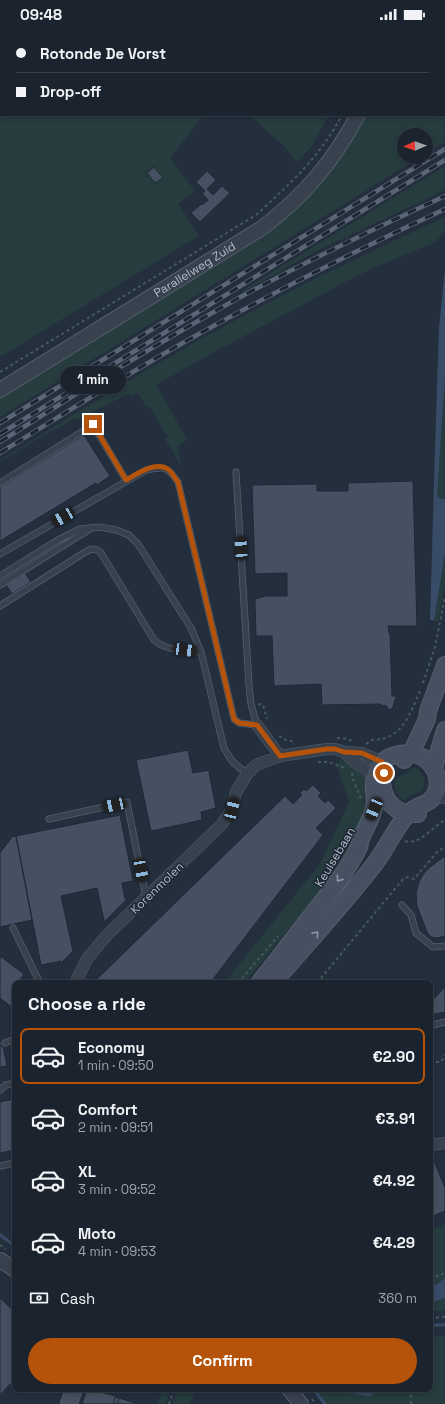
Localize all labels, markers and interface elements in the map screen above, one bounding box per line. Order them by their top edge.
text: 09:48 [20,5,62,24]
text: Rotonde De Vorst [40,44,166,63]
text: Drop-off [40,82,101,101]
north arrow [397,128,433,164]
map controls [397,128,433,164]
street label: Parallelweg Zuid [151,238,239,301]
callout: 1 min [60,366,126,394]
text: 1 min [77,371,109,388]
route end [84,415,102,433]
car [50,506,76,528]
car [234,536,248,560]
car [172,643,198,657]
route start [375,764,393,782]
car [223,796,241,822]
car [364,796,384,822]
car [101,797,127,813]
street label: Keulsebaan [311,824,359,890]
car [133,857,149,883]
street label: Korenmolen [127,858,187,918]
one-way arrow [336,875,344,882]
one-way arrow [311,932,318,939]
text: Choose a ride [28,992,146,1015]
icon: car [30,1038,66,1074]
text: Economy [78,1038,145,1057]
text: €2.90 [372,1047,415,1066]
text: 1 min · 09:50 [78,1057,154,1074]
icon: car [30,1100,66,1136]
text: Comfort [78,1100,138,1119]
text: €3.91 [375,1109,415,1128]
text: 2 min · 09:51 [78,1119,153,1136]
icon: car [30,1162,66,1198]
text: XL [78,1162,96,1181]
text: €4.92 [373,1171,415,1190]
text: 3 min · 09:52 [78,1181,156,1198]
icon: car [30,1224,66,1260]
text: Moto [78,1224,116,1243]
text: €4.29 [373,1233,415,1252]
text: 4 min · 09:53 [78,1243,156,1260]
icon: cash [28,1287,50,1309]
text: Cash [60,1289,95,1308]
text: 360 m [378,1290,417,1307]
button: Confirm [28,1338,417,1384]

